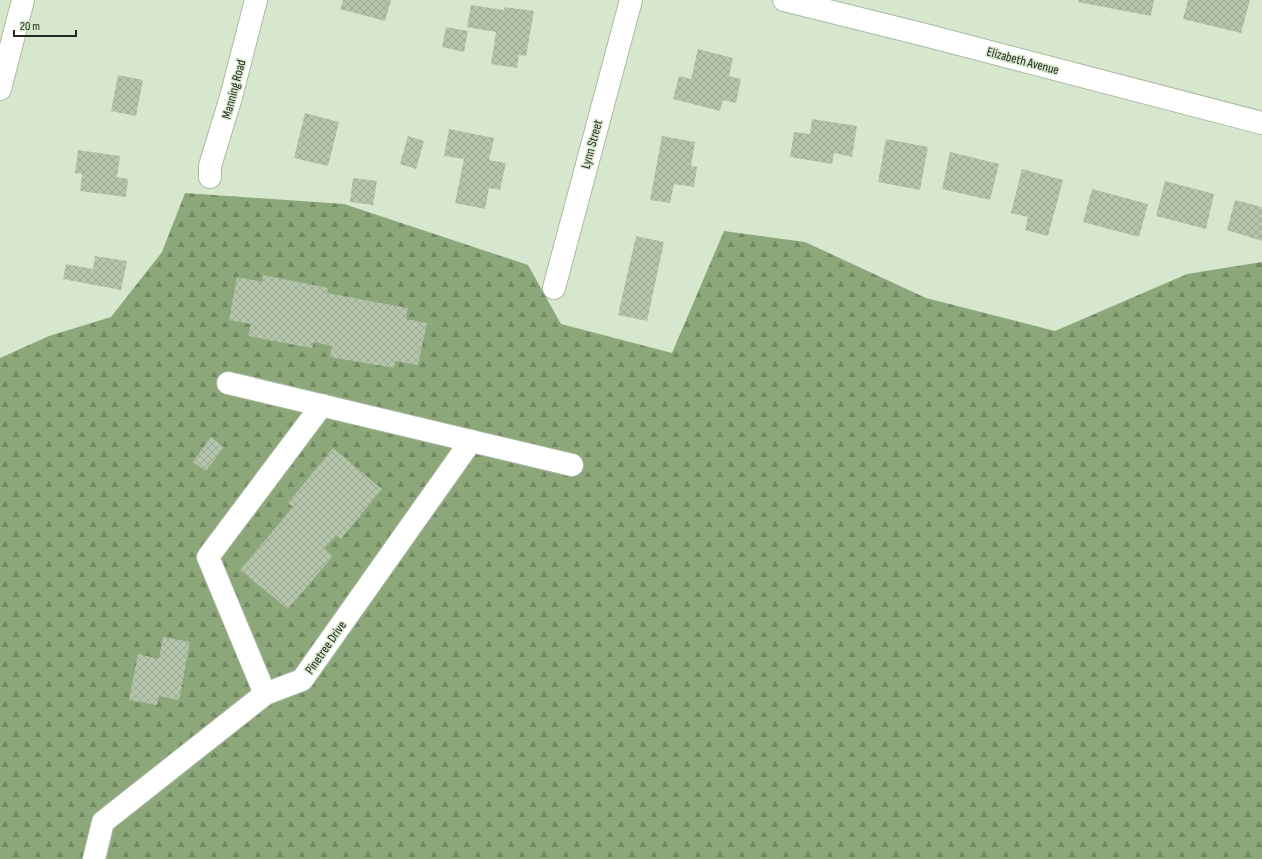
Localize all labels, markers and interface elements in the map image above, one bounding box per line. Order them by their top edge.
scale bar [14,12,76,38]
text: 20 m [20,19,40,34]
street label: Elizabeth Avenue [985,44,1061,78]
street label: Manning Road [218,58,250,121]
street label: Lynn Street [578,118,606,171]
street label: Pinetree Drive [302,618,350,677]

